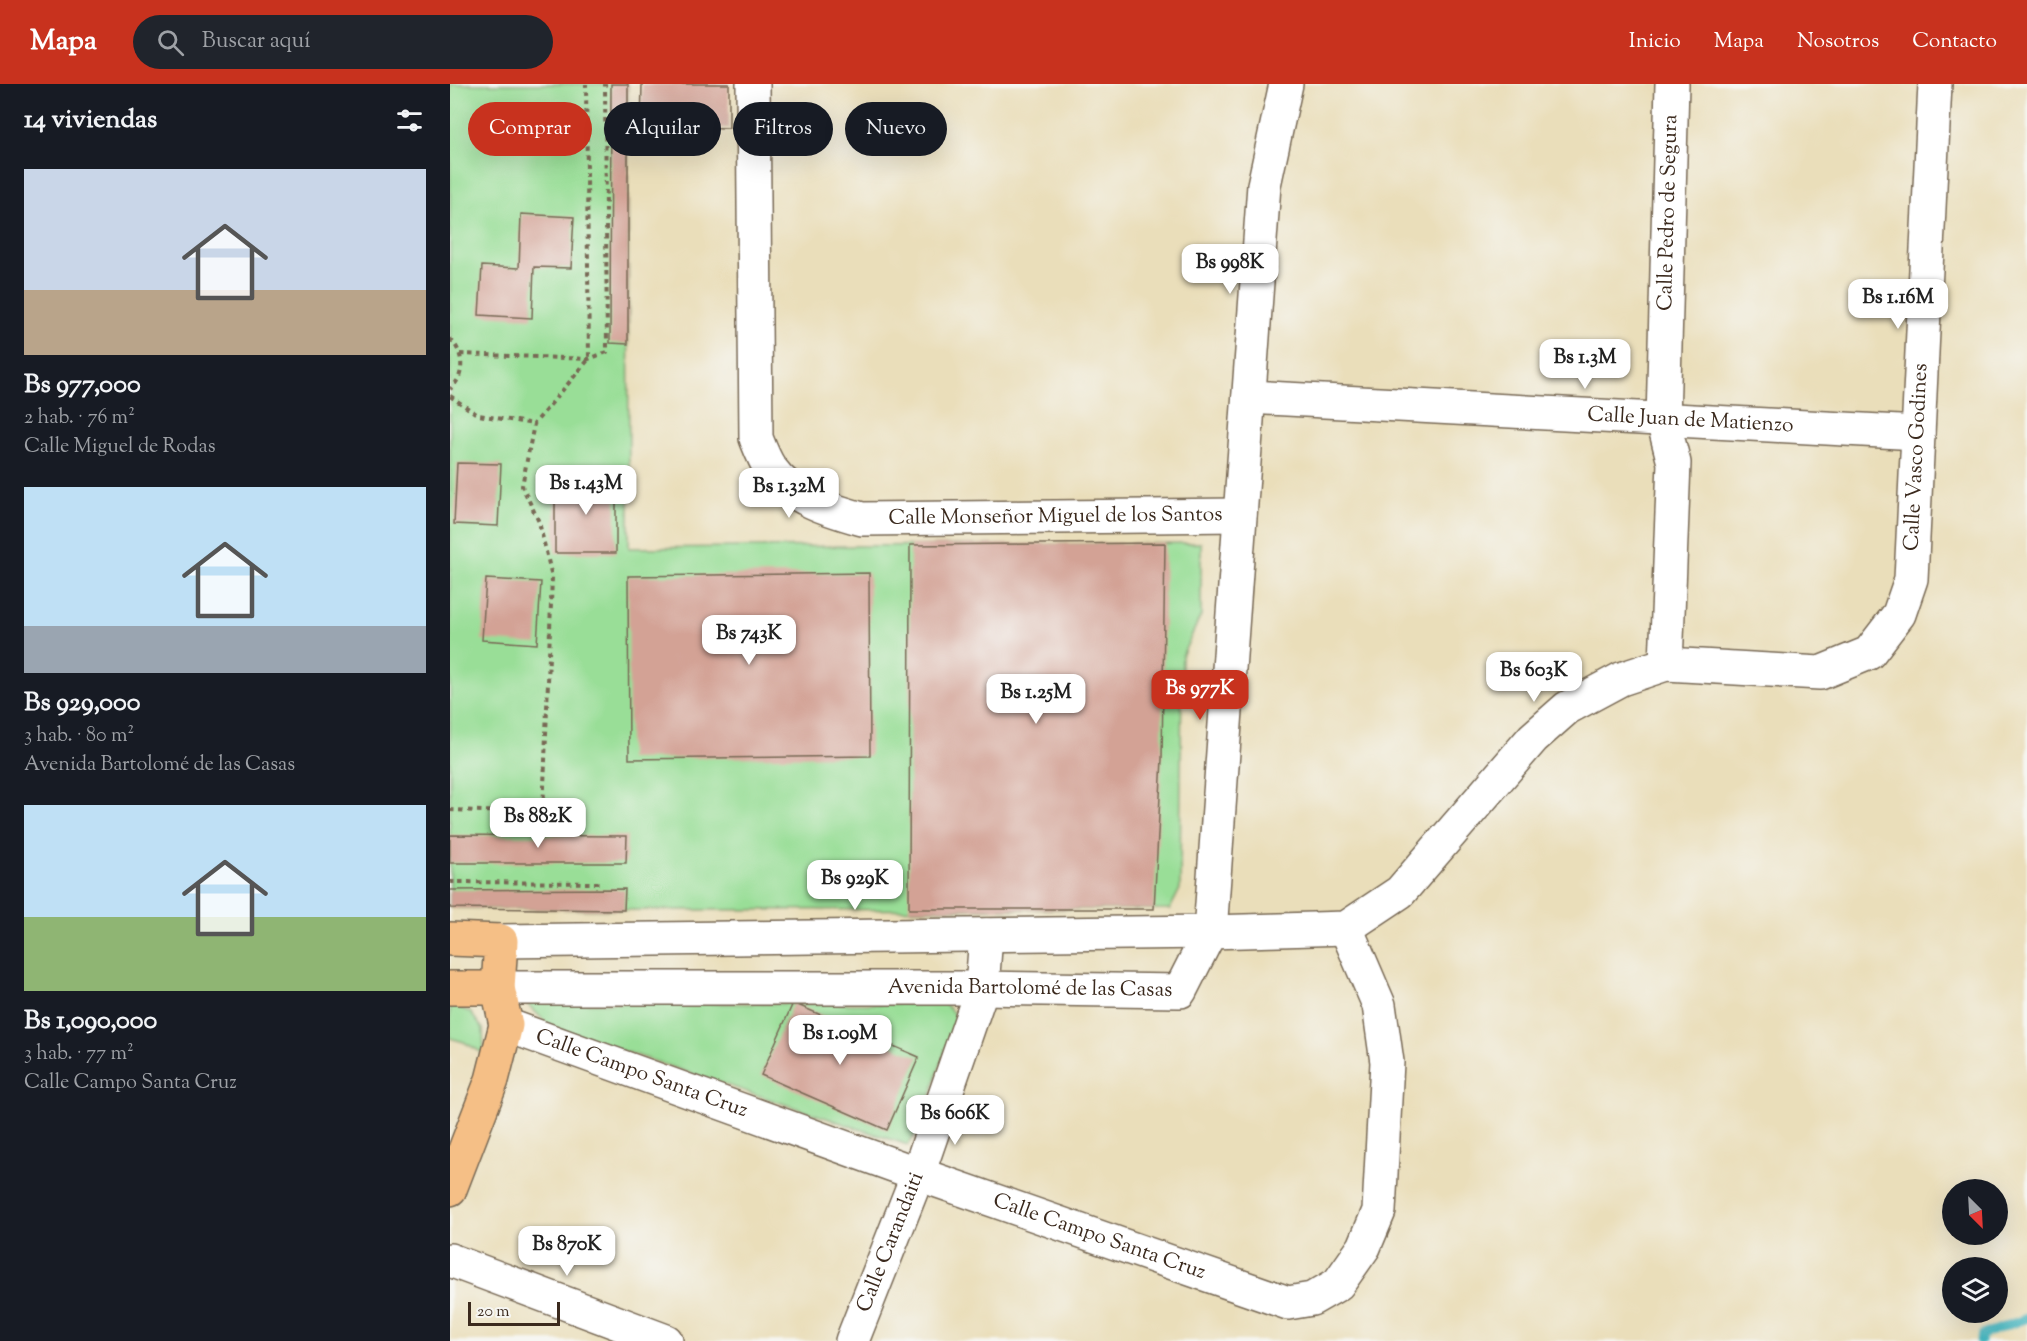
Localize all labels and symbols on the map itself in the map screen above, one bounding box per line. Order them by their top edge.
street label: Calle Pedro de Segura [1651,114,1686,311]
pin: Bs 998K [1175,244,1285,295]
pin: Bs 1.16M [1836,279,1960,330]
pin: Bs 1.3M [1530,339,1640,390]
street label: Calle Vasco Godines [1897,362,1936,552]
street label: Calle Juan de Matienzo [1587,400,1794,441]
pin: Bs 1.43M [524,465,648,516]
pin: Bs 1.32M [727,468,851,519]
street label: Calle Monseñor Miguel de los Santos [888,500,1223,534]
pin: Bs 743K [694,615,804,666]
pin: Bs 603K [1479,652,1589,703]
pin: Bs 977K [1145,670,1255,721]
pin: Bs 1.25M [974,674,1098,725]
pin: Bs 882K [483,798,593,849]
pin: Bs 929K [800,860,910,911]
street label: Avenida Bartolomé de las Casas [888,973,1173,1006]
pin: Bs 1.09M [778,1015,902,1066]
street label: Calle Campo Santa Cruz [531,1022,752,1126]
pin: Bs 606K [900,1095,1010,1146]
street label: Calle Carandaiti [850,1168,932,1317]
north arrow [1942,1179,2008,1245]
street label: Calle Campo Santa Cruz [989,1186,1210,1288]
pin: Bs 870K [512,1226,622,1277]
scale bar [468,1299,560,1326]

